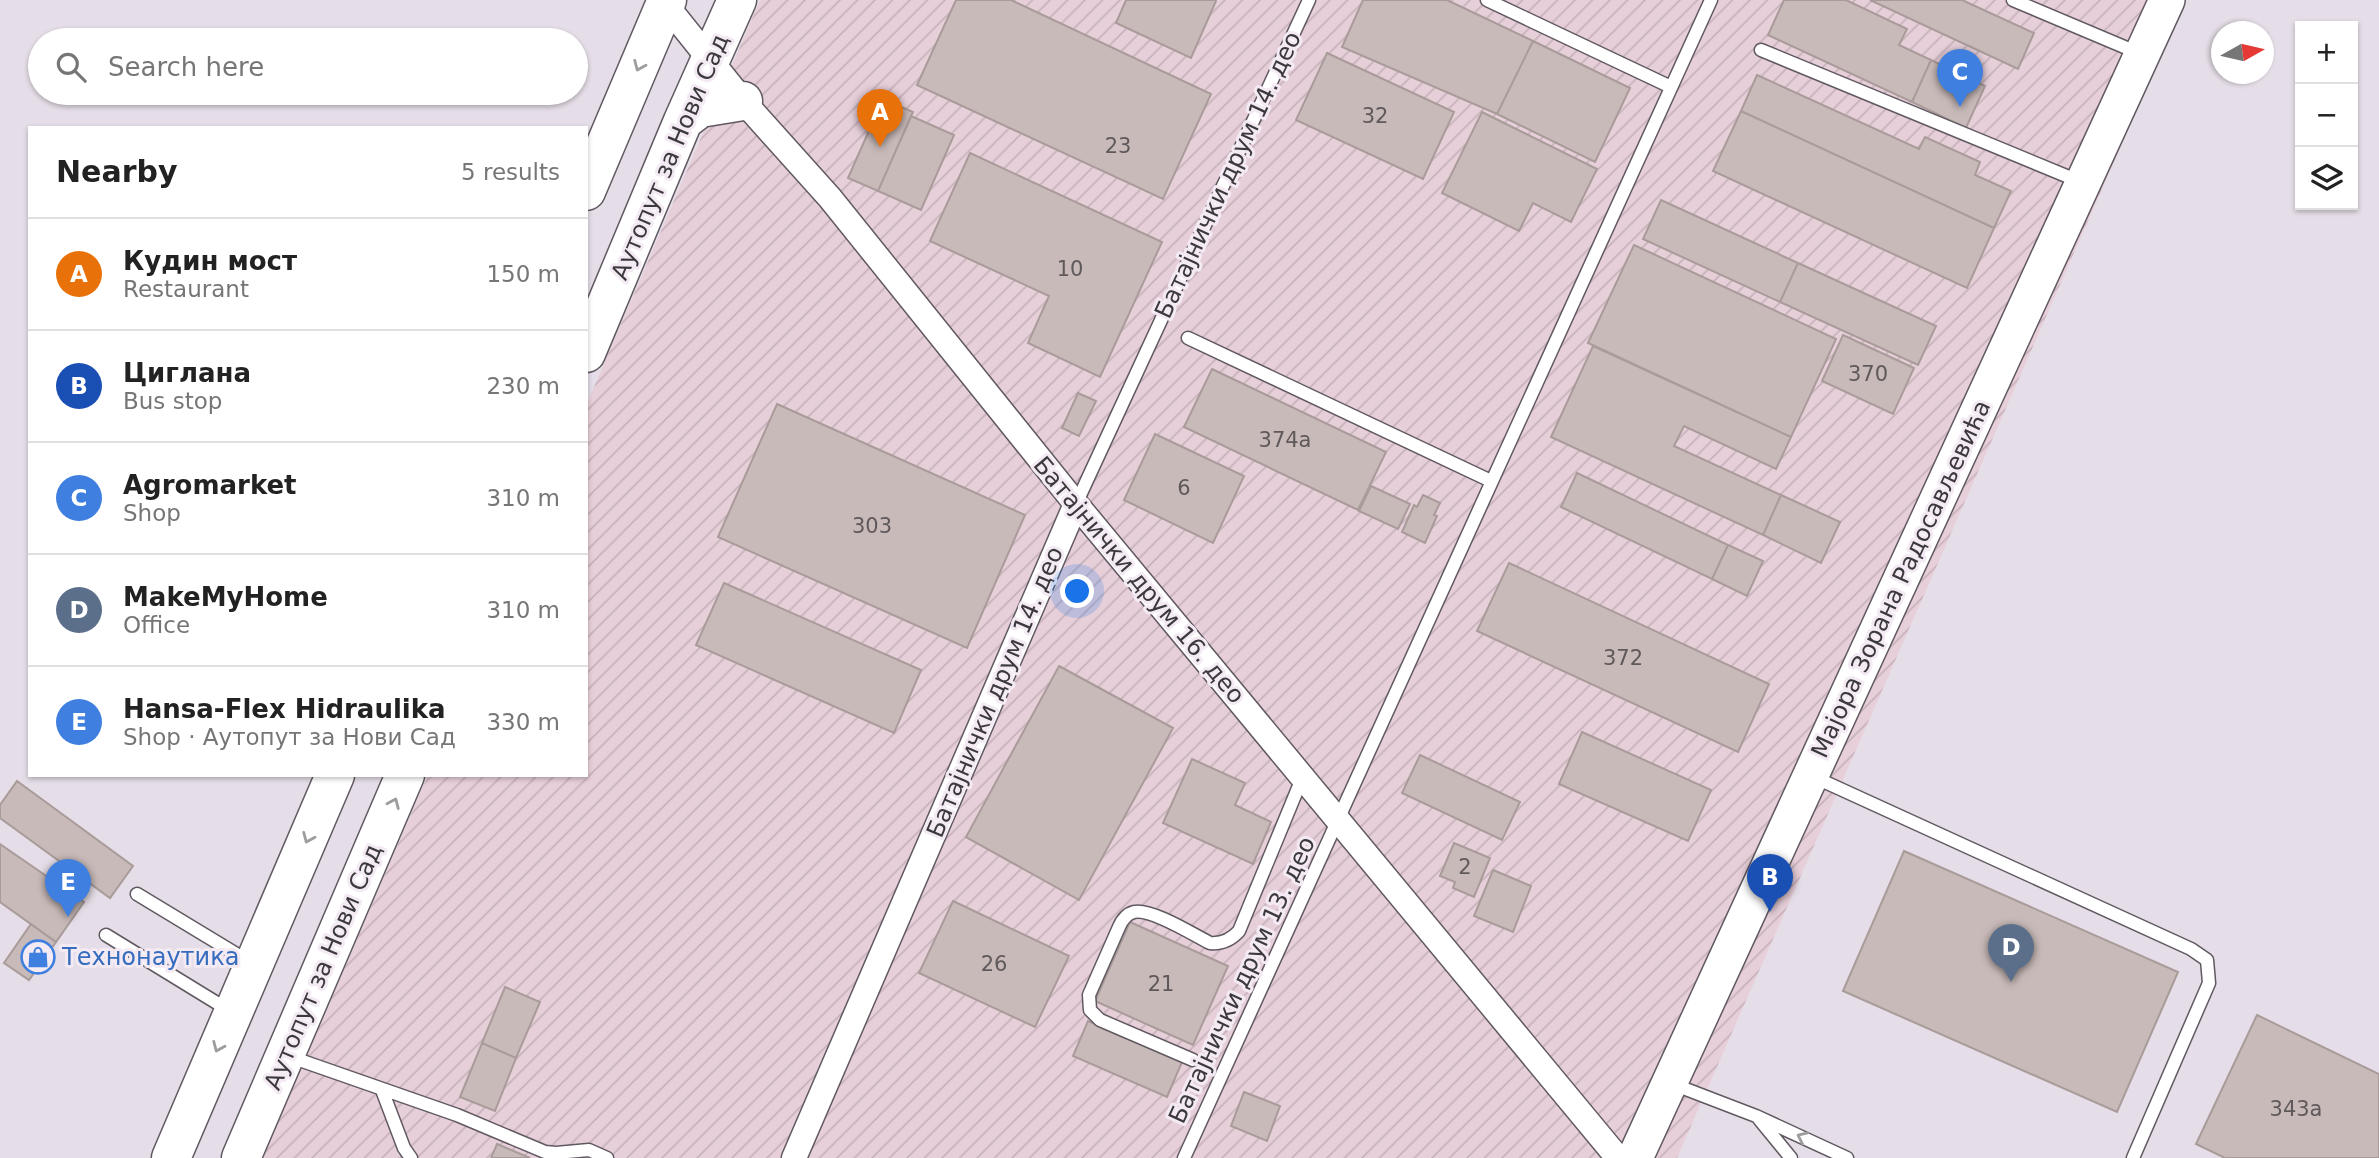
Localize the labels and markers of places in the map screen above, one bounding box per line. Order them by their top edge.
pin: C [1937,49,1983,107]
pin: A [857,89,903,147]
pin: B [1747,854,1793,912]
pin: E [45,859,91,917]
pin: D [1988,924,2034,982]
shop icon: Технонаутика [19,938,57,976]
place label: Технонаутика [61,943,239,971]

